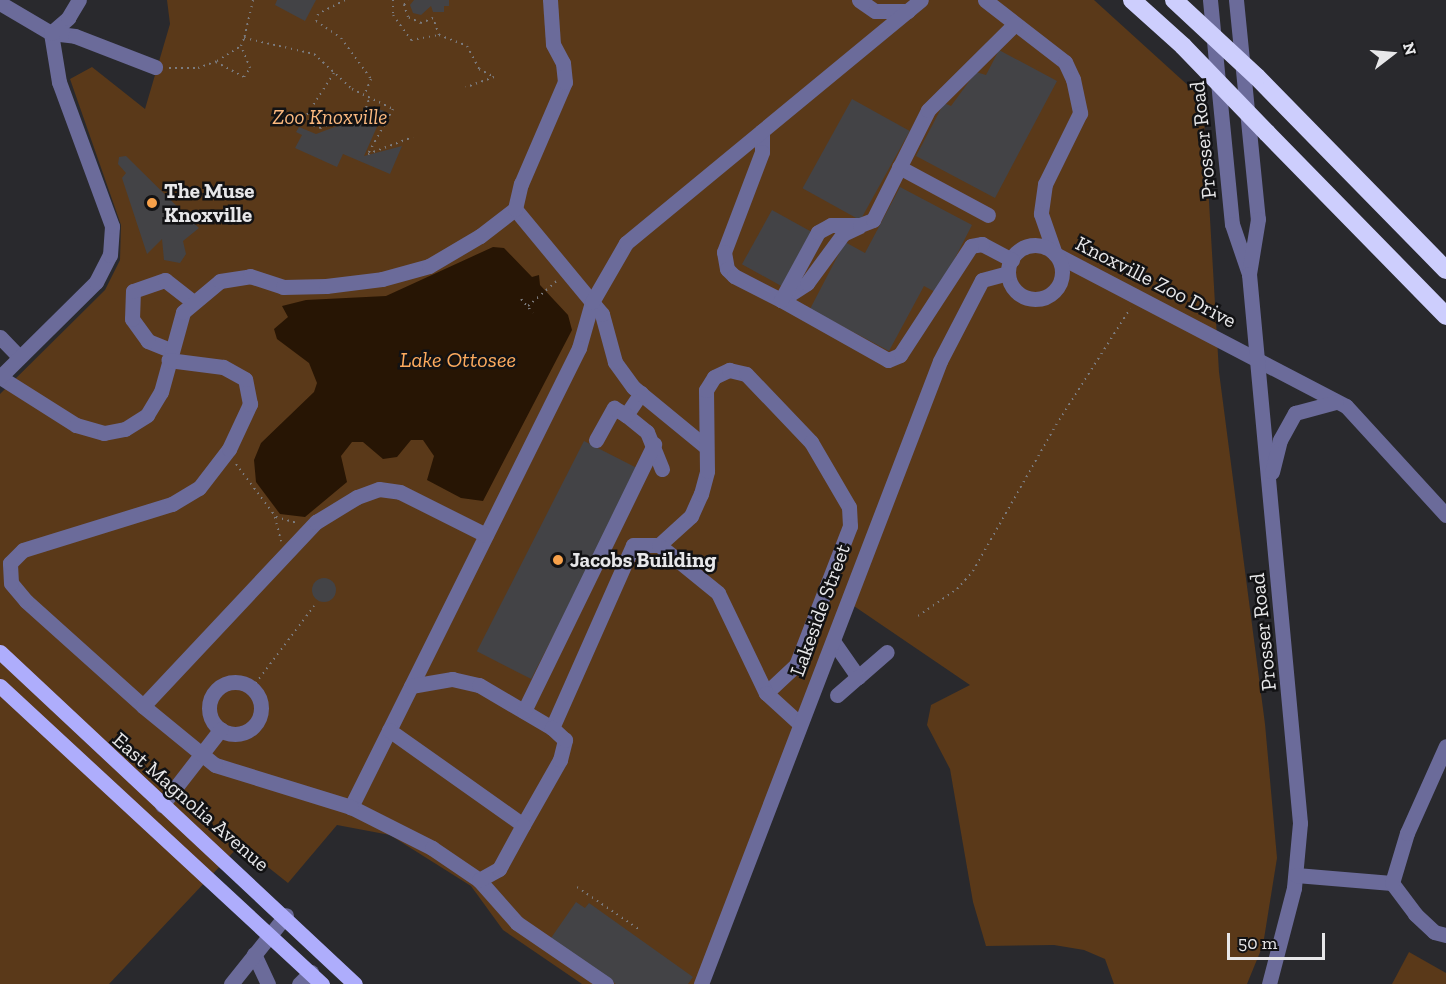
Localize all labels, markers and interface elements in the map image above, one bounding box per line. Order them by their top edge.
north arrow [1362,24,1422,84]
text: N [1399,40,1421,57]
street label: Prosser Road [1184,80,1222,200]
park label: Zoo Knoxville [273,104,387,130]
place label: The Muse Knoxville [164,178,255,228]
marker: The Muse Knoxville [145,196,159,210]
street label: Knoxville Zoo Drive [1071,231,1241,333]
water label: Lake Ottosee [400,347,516,373]
street label: Lakeside Street [784,541,856,679]
place label: Jacobs Building [570,547,716,573]
marker: Jacobs Building [551,553,565,567]
street label: Prosser Road [1244,572,1282,692]
street label: East Magnolia Avenue [107,727,275,877]
scale bar [1230,921,1328,959]
text: 50 m [1238,932,1277,954]

